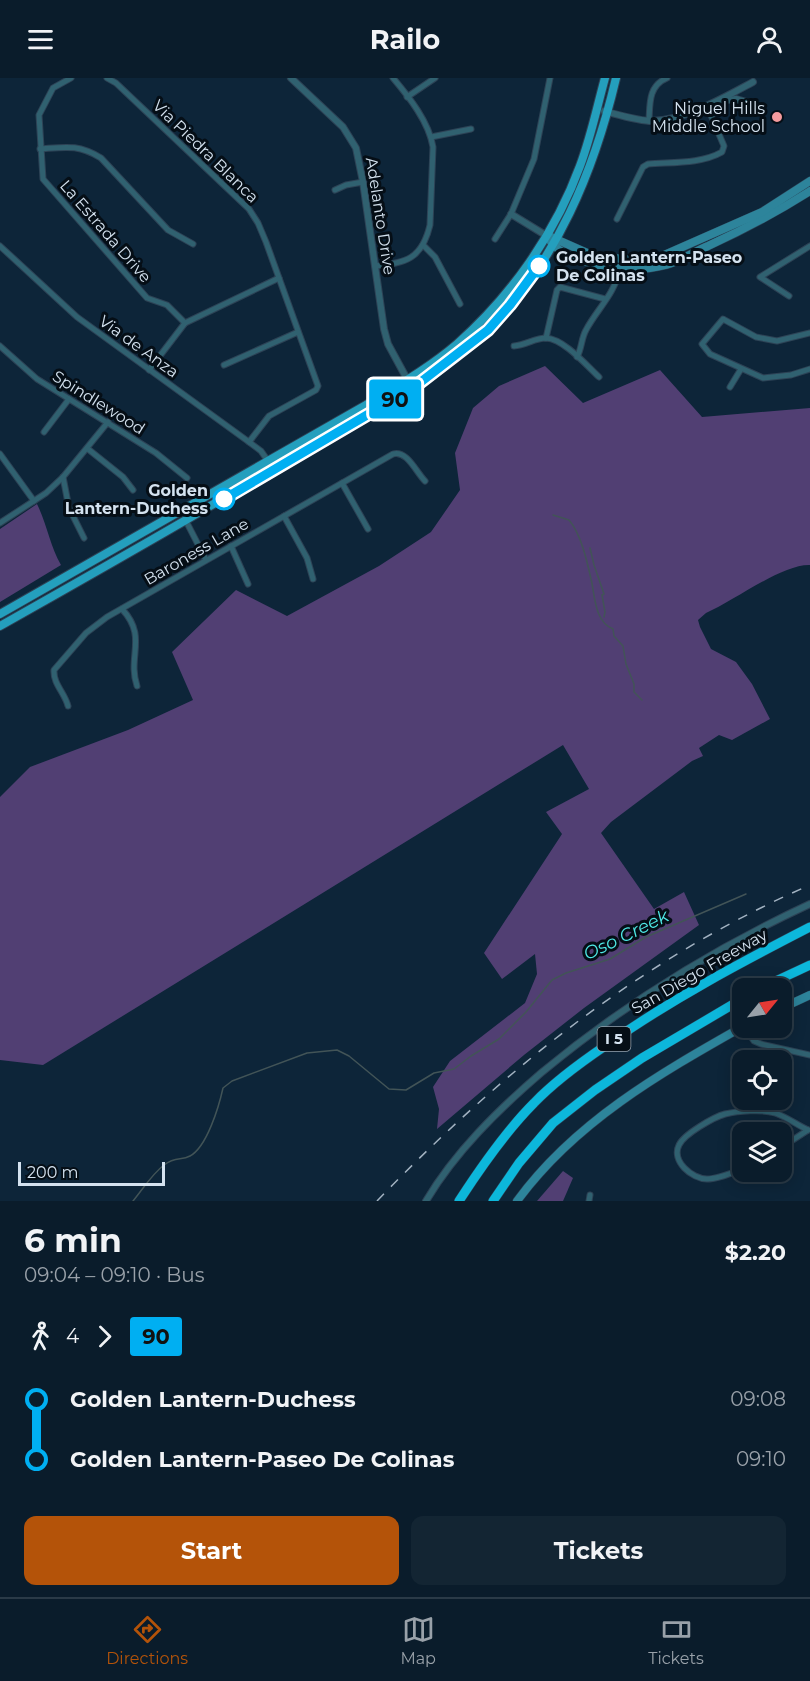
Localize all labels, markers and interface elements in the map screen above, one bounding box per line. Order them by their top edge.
icon: menu [24,23,57,56]
text: Railo [370,23,440,56]
icon: person [753,23,786,56]
street label: Via Piedra Blanca [149,96,262,207]
place label: Niguel Hills Middle School [652,99,765,136]
marker: Niguel Hills Middle School [770,110,784,124]
street label: Adelanto Drive [362,156,399,276]
street label: La Estrada Drive [56,176,155,286]
place label: Golden Lantern-Paseo De Colinas [556,248,742,285]
marker: Golden Lantern-Paseo De Colinas [528,255,550,277]
street label: Via de Anza [95,311,182,382]
street label: Spindlewood [49,366,148,438]
line badge: 90 [368,380,422,418]
text: 90 [381,387,409,412]
place label: Golden Lantern-Duchess [65,481,209,518]
marker: Golden Lantern-Duchess [213,488,235,510]
street label: Baroness Lane [141,514,252,589]
water label: Oso Creek [580,904,673,965]
street label: San Diego Freeway [628,925,771,1018]
north arrow [732,978,792,1038]
map controls [732,978,792,1182]
road number: I 5 [598,1027,630,1051]
button: locate [732,1050,792,1110]
button: layers [732,1122,792,1182]
scale bar [18,1159,165,1186]
text: 200 m [27,1163,78,1182]
text: 6 min [24,1220,122,1260]
text: $2.20 [725,1239,786,1266]
text: 09:04 – 09:10 · Bus [24,1263,205,1287]
icon: walk [24,1320,57,1353]
icon: forward [88,1320,121,1353]
text: 4 [66,1324,79,1348]
text: 90 [142,1324,170,1349]
text: Golden Lantern-Duchess [70,1386,356,1413]
text: 09:08 [730,1387,786,1411]
text: Golden Lantern-Paseo De Colinas [70,1446,454,1473]
text: 09:10 [736,1447,786,1471]
button: Start [24,1516,399,1585]
button: Tickets [411,1516,786,1585]
tab: Directions [106,1613,188,1668]
tab: Map [400,1613,436,1668]
tab: Tickets [648,1613,704,1668]

